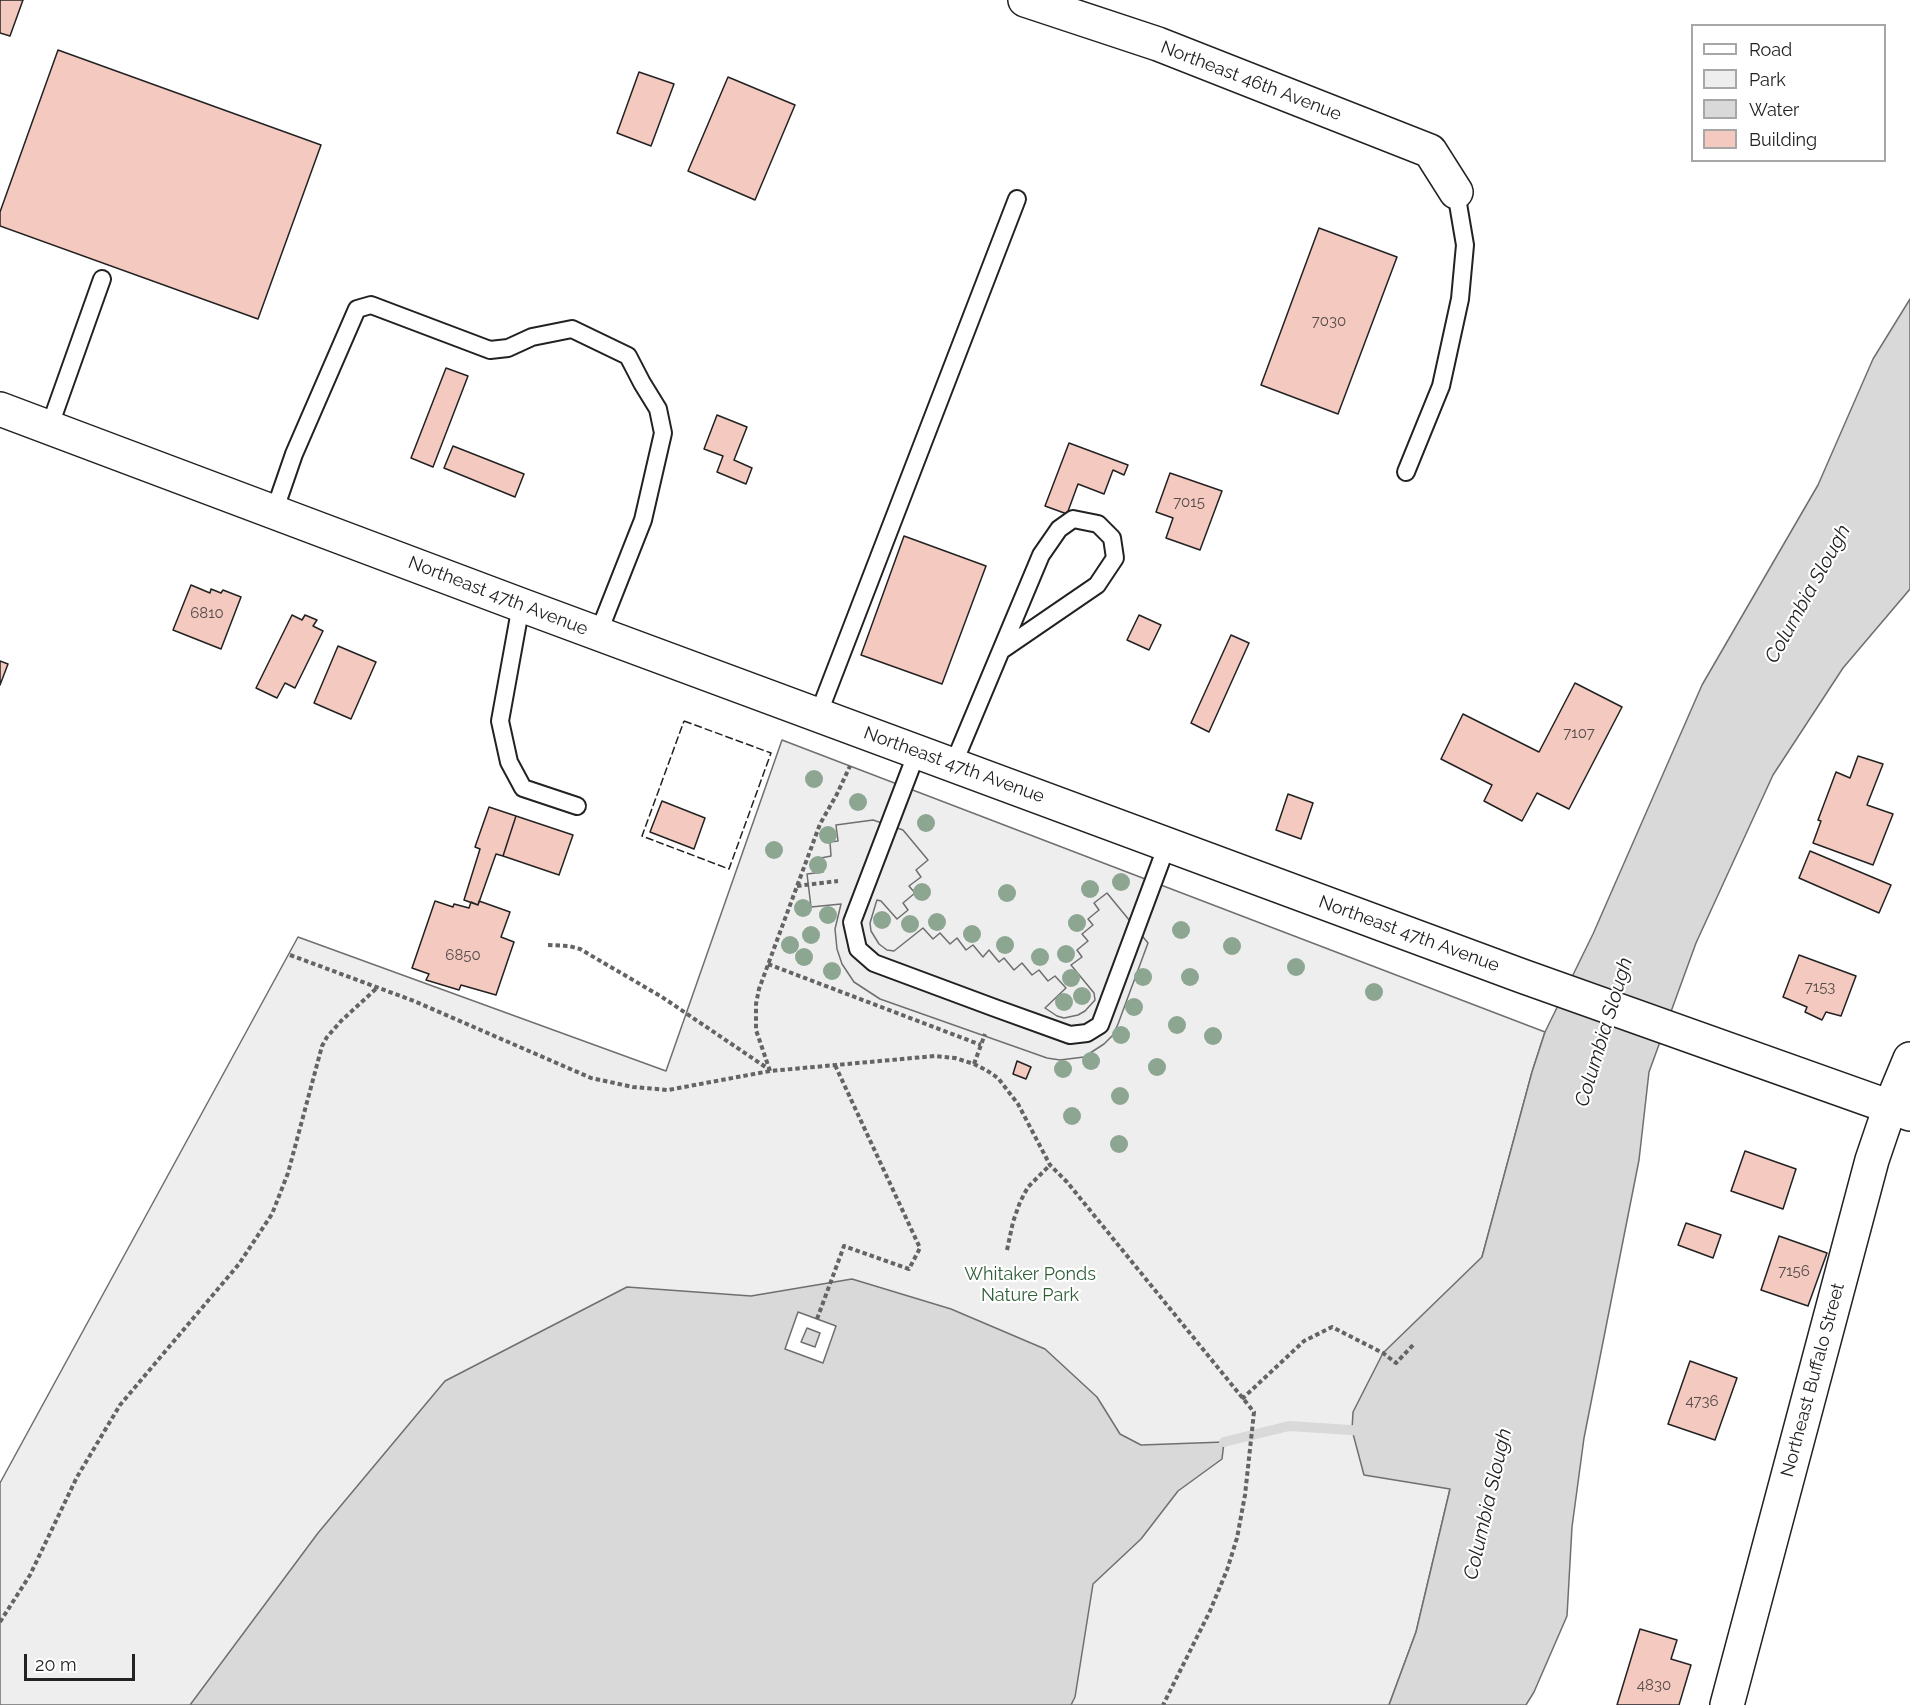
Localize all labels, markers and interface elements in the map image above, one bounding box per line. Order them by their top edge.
legend [1691,24,1886,162]
street label: Northeast 46th Avenue [1158,37,1344,125]
text: Road [1749,39,1792,60]
text: Park [1749,69,1786,90]
text: Water [1749,99,1799,120]
text: Building [1749,129,1817,150]
house number: 7030 [1312,312,1346,330]
house number: 7015 [1173,493,1205,511]
water label: Columbia Slough [1760,521,1856,667]
street label: Northeast 47th Avenue [405,552,591,640]
house number: 6810 [190,604,224,622]
street label: Northeast 47th Avenue [861,722,1047,808]
house number: 7107 [1563,724,1595,742]
street label: Northeast 47th Avenue [1316,891,1502,977]
house number: 6850 [445,946,481,964]
water label: Columbia Slough [1570,955,1638,1109]
house number: 7153 [1805,978,1835,996]
house number: 7156 [1778,1262,1810,1280]
park label: Whitaker Ponds Nature Park [964,1264,1096,1306]
street label: Northeast Buffalo Street [1777,1281,1849,1479]
house number: 4736 [1685,1392,1719,1410]
water label: Columbia Slough [1459,1426,1517,1582]
scale bar [27,1642,138,1680]
text: 20 m [35,1654,77,1675]
house number: 4830 [1637,1676,1671,1694]

